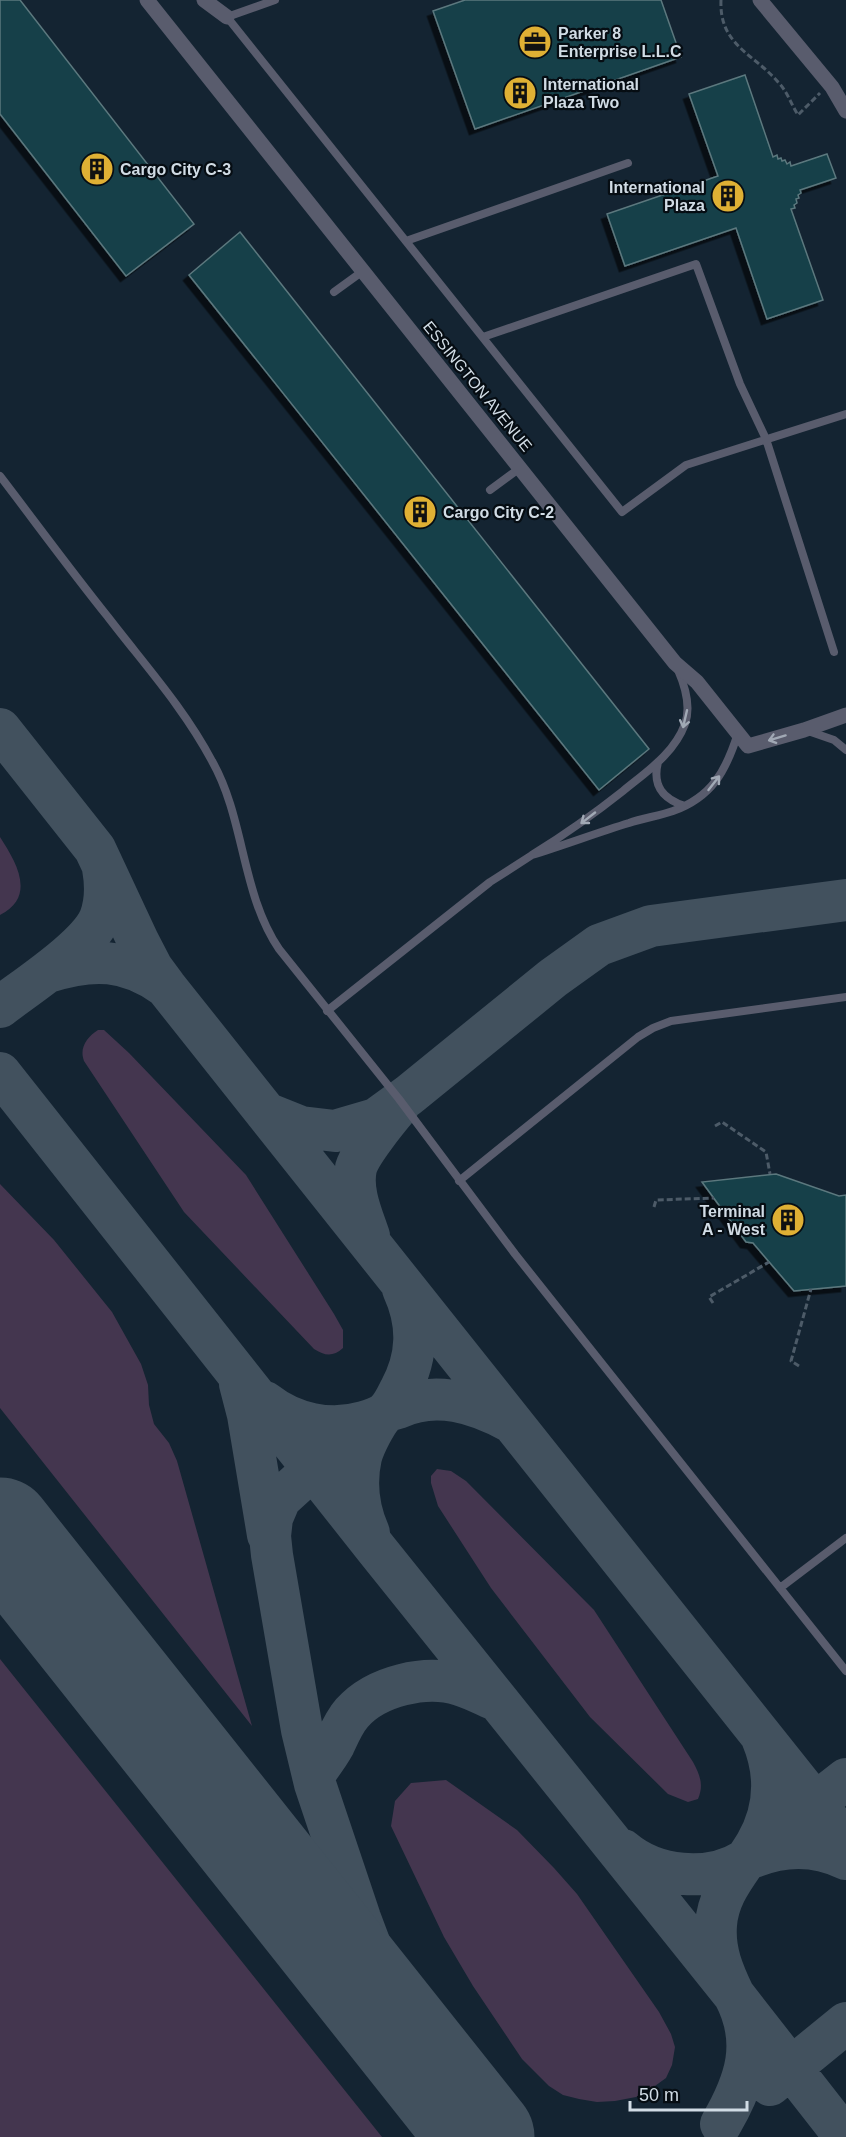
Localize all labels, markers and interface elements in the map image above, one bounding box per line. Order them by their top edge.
office icon: Parker 8 Enterprise L.L.C [517,24,553,60]
place label: Parker 8 Enterprise L.L.C [558,25,682,60]
building icon: International Plaza Two [502,75,538,111]
place label: International Plaza Two [543,76,639,111]
building icon: Cargo City C-3 [79,151,115,187]
place label: Cargo City C-3 [120,161,231,178]
building icon: International Plaza [710,178,746,214]
place label: International Plaza [609,179,705,214]
street label: ESSINGTON AVENUE [420,318,535,455]
building icon: Cargo City C-2 [402,494,438,530]
place label: Cargo City C-2 [443,504,554,521]
one-way arrow [678,710,690,729]
one-way arrow [768,733,787,744]
one-way arrow [707,775,720,791]
one-way arrow [581,812,597,825]
building icon: Terminal A - West [770,1202,806,1238]
place label: Terminal A - West [700,1203,766,1238]
scale bar [630,2074,747,2112]
text: 50 m [639,2085,679,2105]

